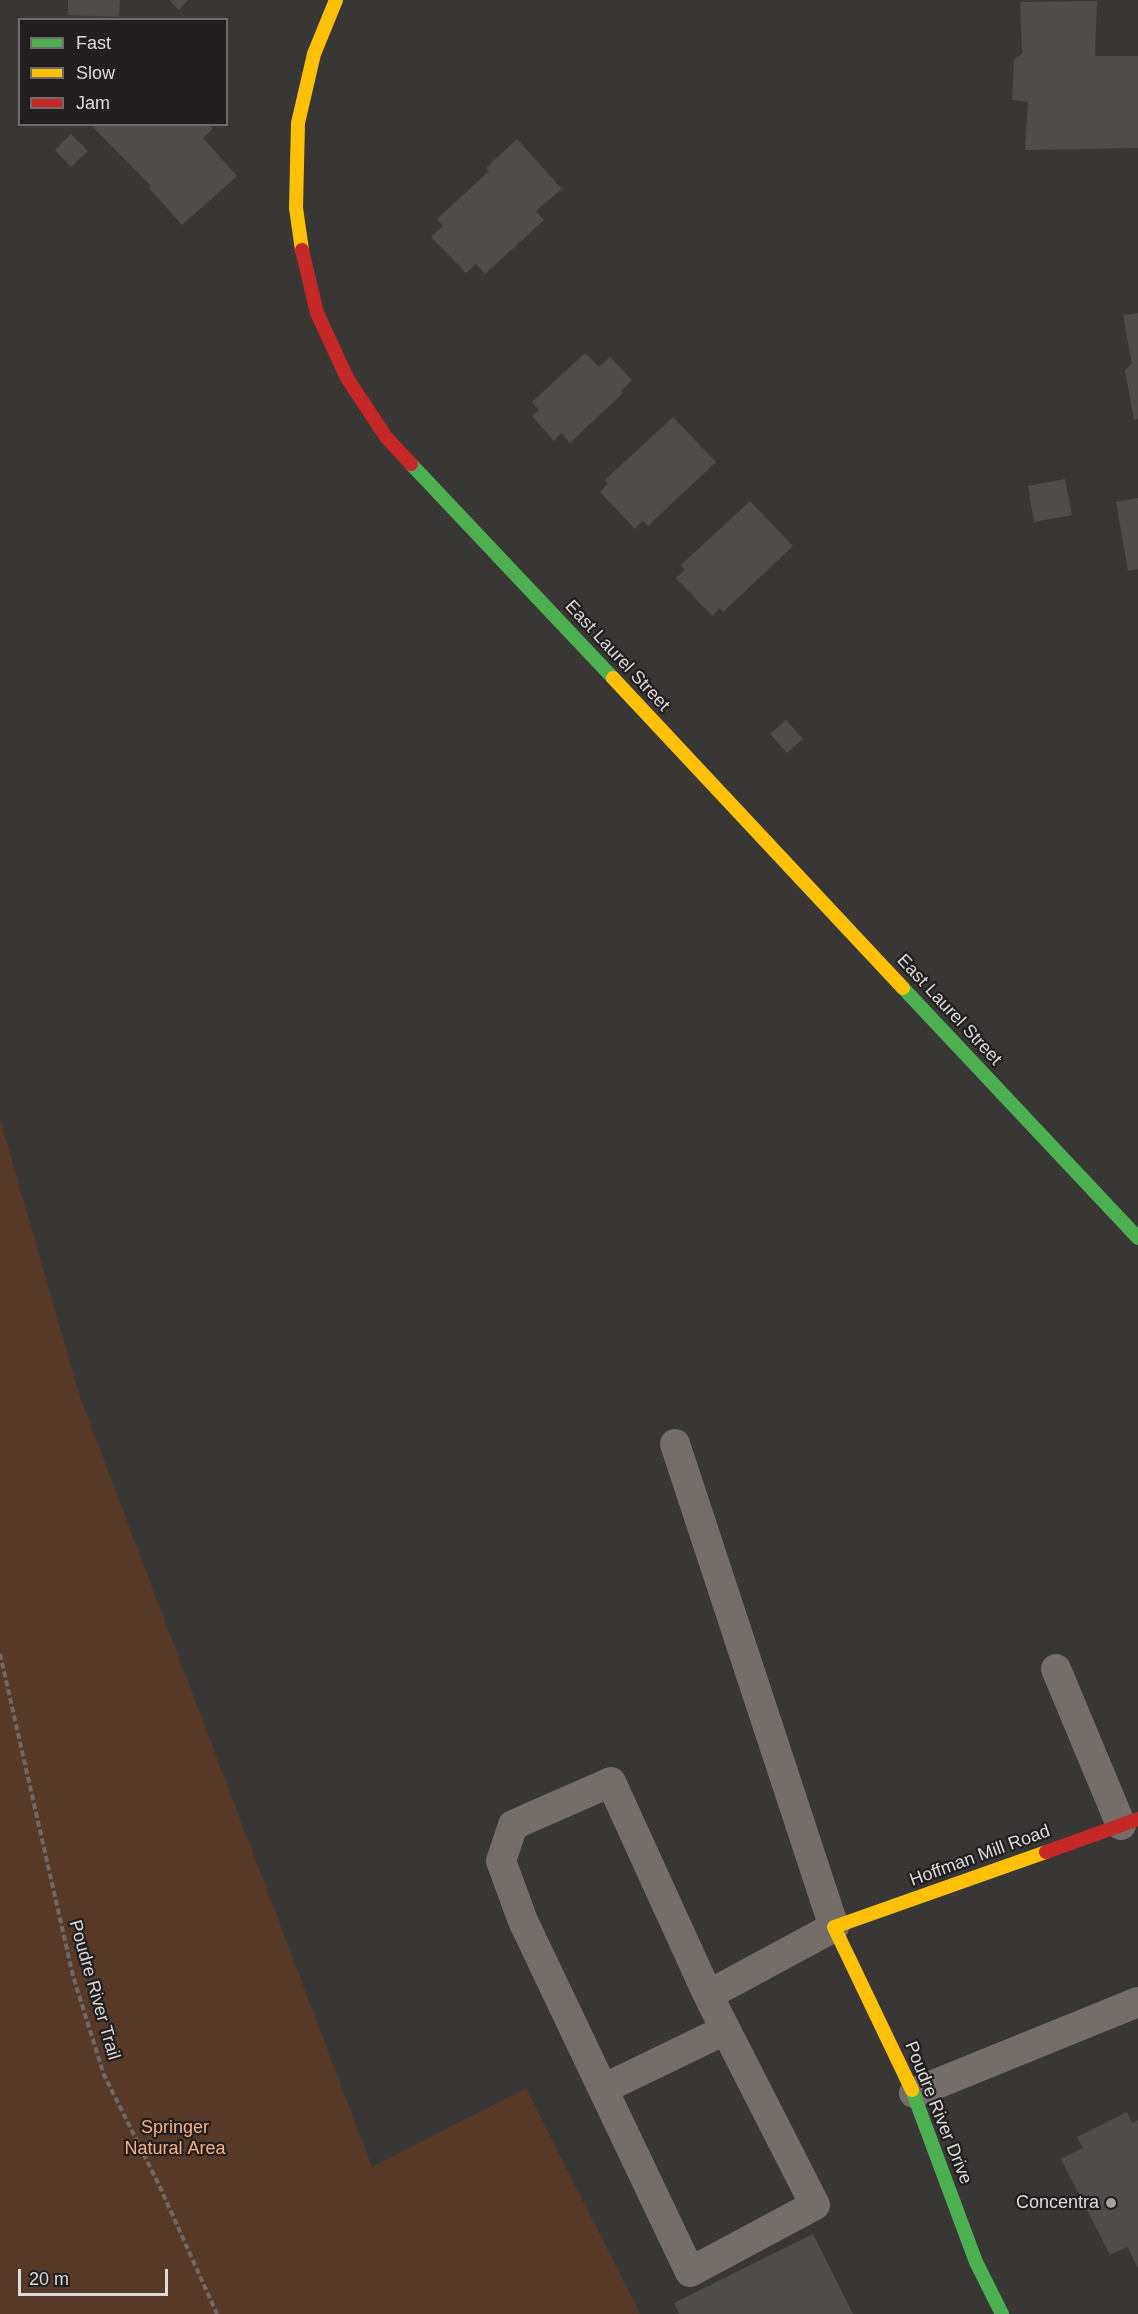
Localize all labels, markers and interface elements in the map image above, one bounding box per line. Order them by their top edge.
legend [18,18,228,126]
text: Fast [76,33,111,53]
text: Slow [76,63,115,83]
text: Jam [76,93,110,113]
street label: East Laurel Street [560,596,674,716]
street label: East Laurel Street [892,950,1006,1070]
street label: Hoffman Mill Road [907,1821,1053,1891]
street label: Poudre River Trail [64,1918,124,2062]
street label: Poudre River Drive [900,2038,976,2188]
park label: Springer Natural Area [124,2117,226,2160]
place label: Concentra [1016,2192,1099,2214]
marker: Concentra [1104,2196,1118,2210]
scale bar [21,2257,171,2295]
text: 20 m [29,2269,69,2289]

